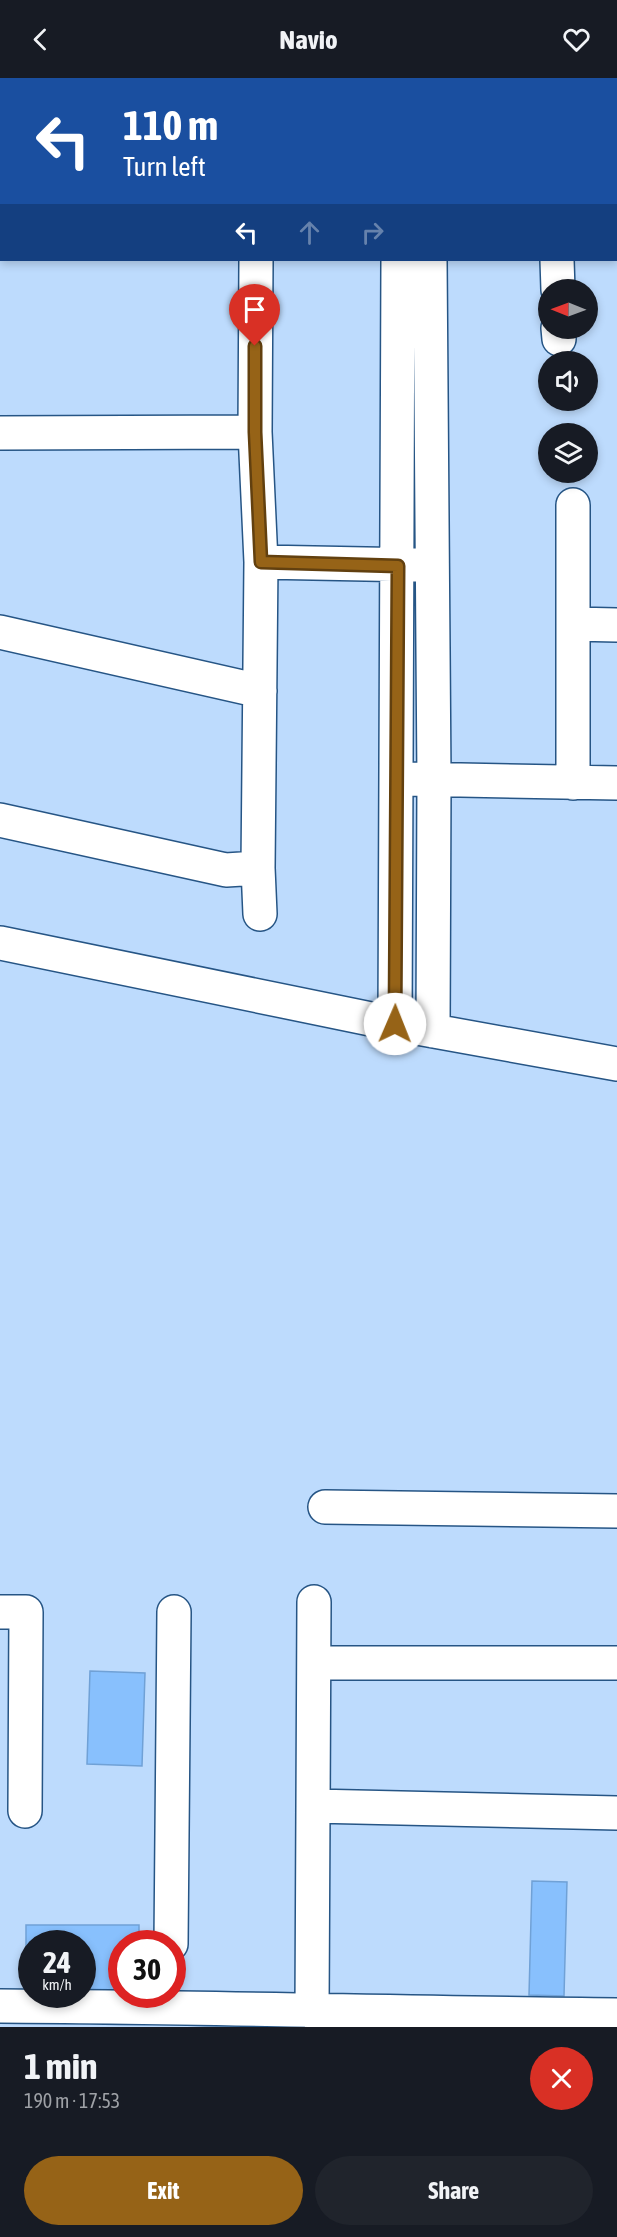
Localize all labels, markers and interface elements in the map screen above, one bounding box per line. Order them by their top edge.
icon: back [24,23,57,56]
icon: heart [560,23,593,56]
text: Navio [279,24,338,55]
text: 110 m [123,101,218,149]
icon: left [24,102,102,180]
text: Turn left [123,151,206,182]
icon: left [230,216,263,249]
icon: ahead [293,216,326,249]
icon: right [356,216,389,249]
north arrow [538,279,598,339]
map controls [538,279,598,483]
pin [229,284,280,346]
icon: arrive [238,293,271,326]
button: sound [538,351,598,411]
button: layers [538,423,598,483]
position arrow [363,992,427,1056]
speed limit sign: 30 [108,1930,186,2008]
text: 24 [43,1945,71,1979]
text: km/h [42,1976,72,1993]
text: 1 min [24,2045,98,2087]
button: close [530,2047,593,2110]
text: 190 m · 17:53 [24,2089,120,2112]
button: Exit [24,2156,303,2225]
button: Share [315,2156,593,2225]

